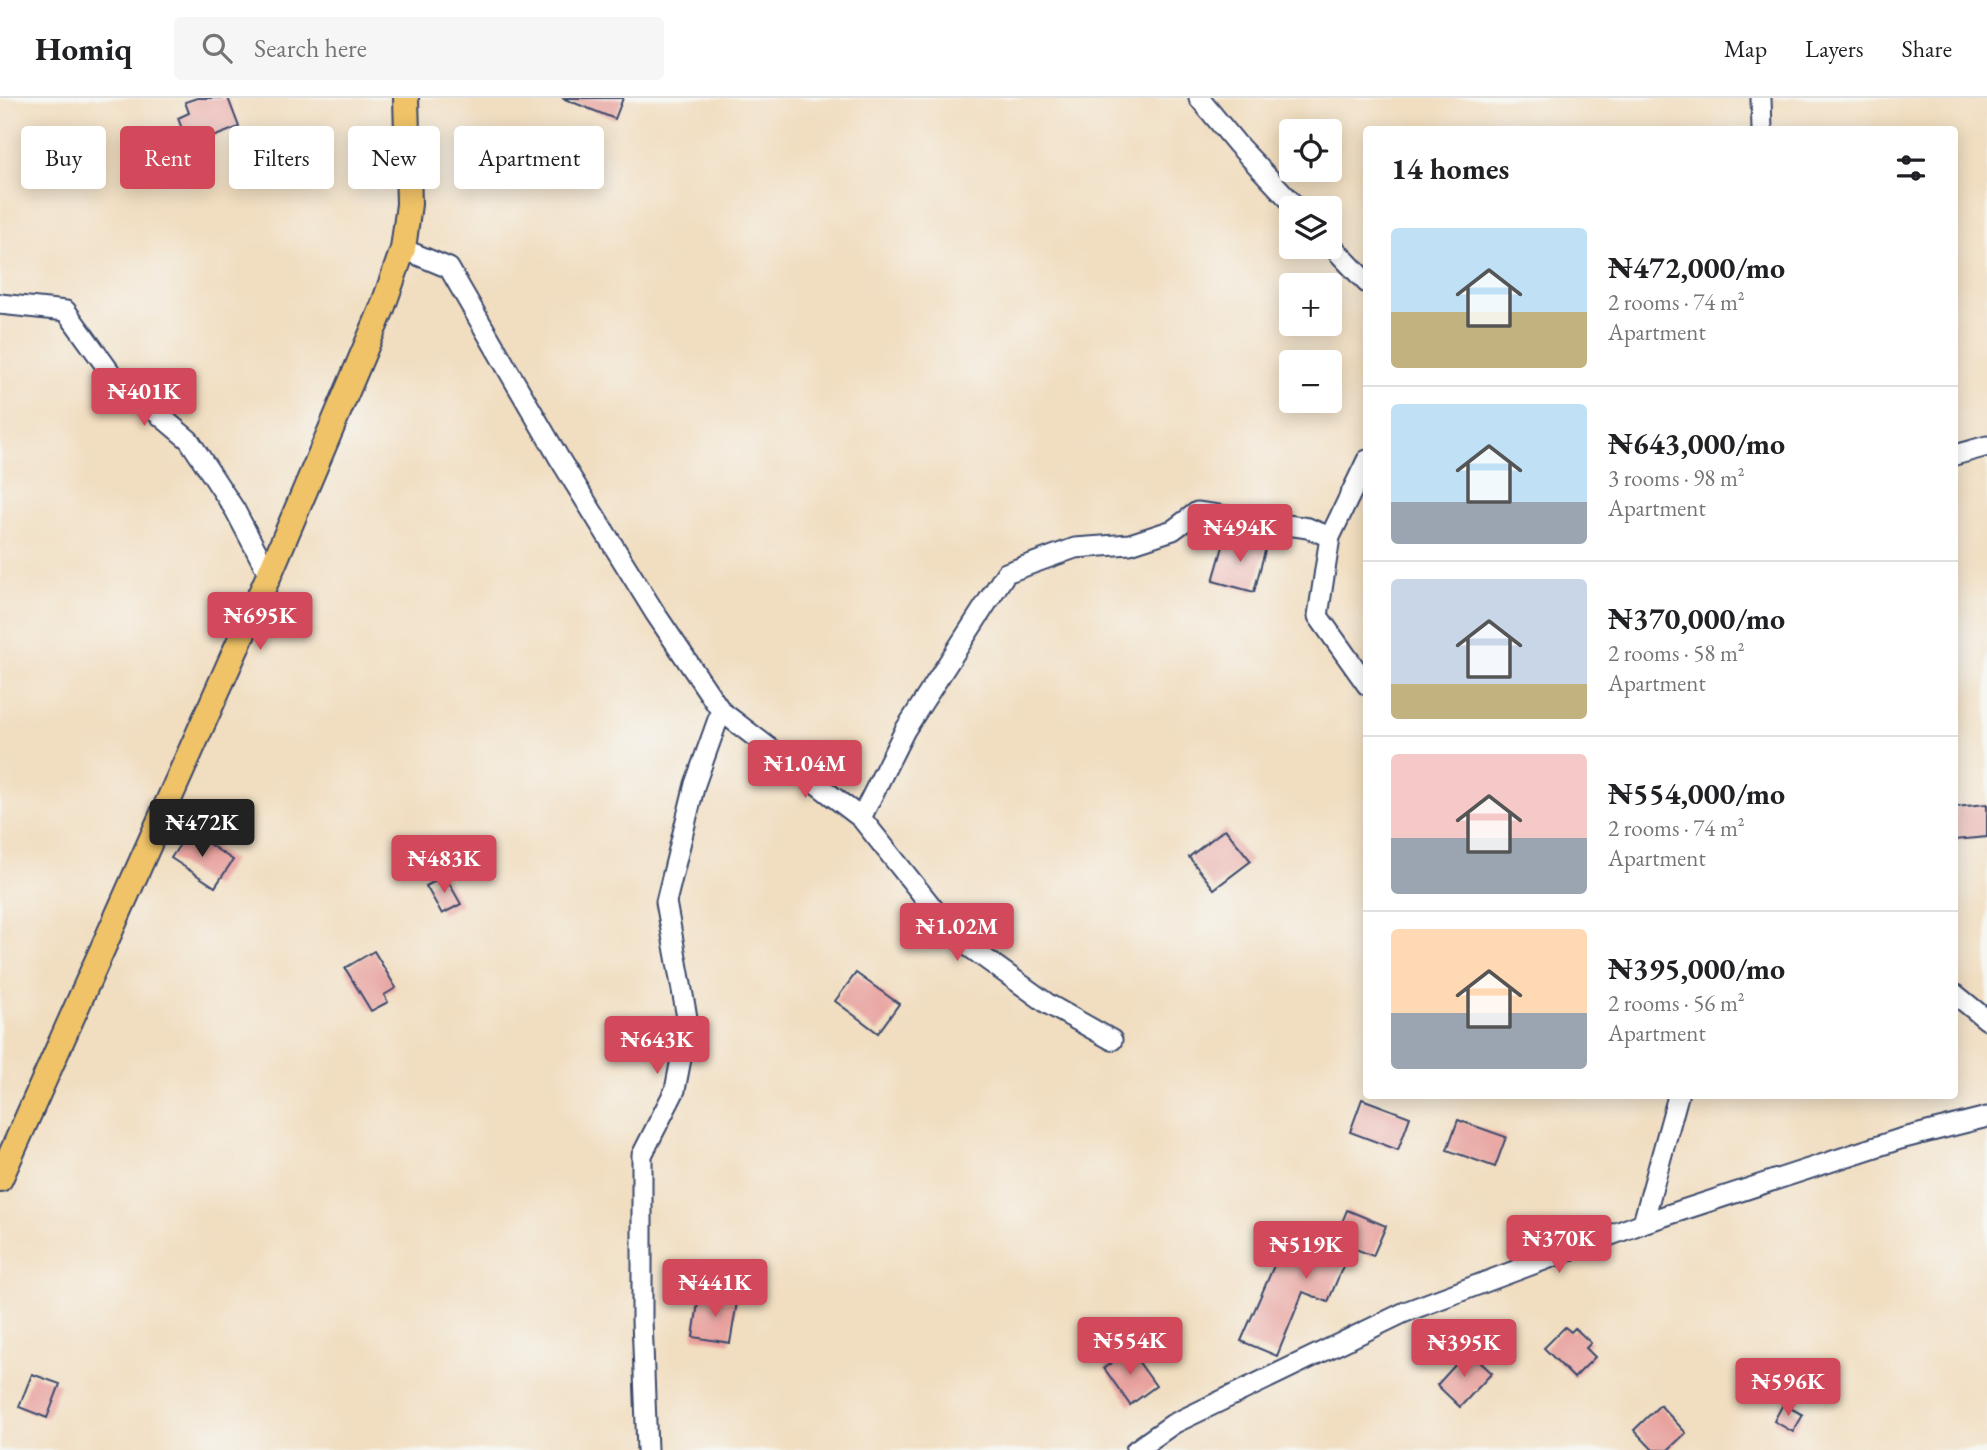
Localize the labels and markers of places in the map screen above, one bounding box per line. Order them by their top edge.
pin: ₦401K [95,368,193,428]
pin: ₦494K [1191,504,1289,564]
pin: ₦695K [211,592,309,652]
pin: ₦1.04M [748,740,862,800]
pin: ₦472K [153,800,251,859]
pin: ₦483K [395,836,493,895]
pin: ₦1.02M [900,904,1014,963]
pin: ₦643K [608,1016,706,1076]
pin: ₦370K [1510,1216,1608,1275]
pin: ₦519K [1257,1222,1355,1281]
pin: ₦441K [666,1260,764,1319]
pin: ₦554K [1081,1318,1179,1377]
pin: ₦395K [1415,1320,1513,1379]
pin: ₦596K [1739,1358,1837,1418]

